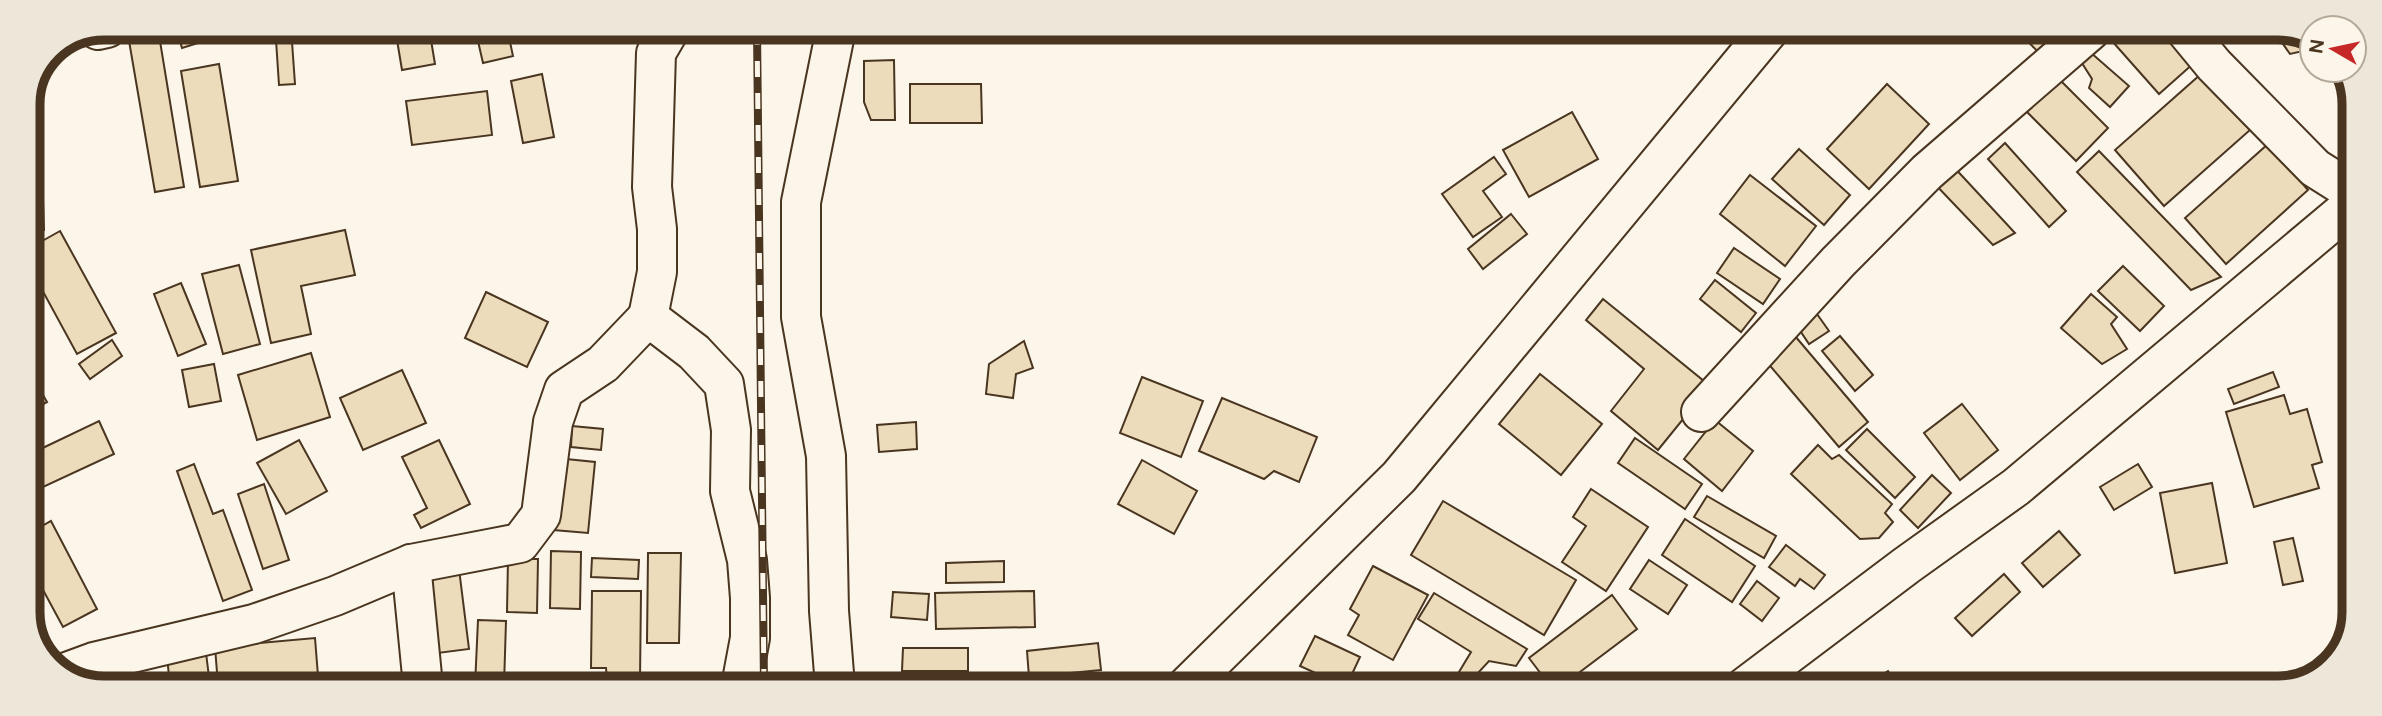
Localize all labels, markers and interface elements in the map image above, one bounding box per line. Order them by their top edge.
north arrow [2298,14,2368,84]
text: N [2303,38,2330,55]

